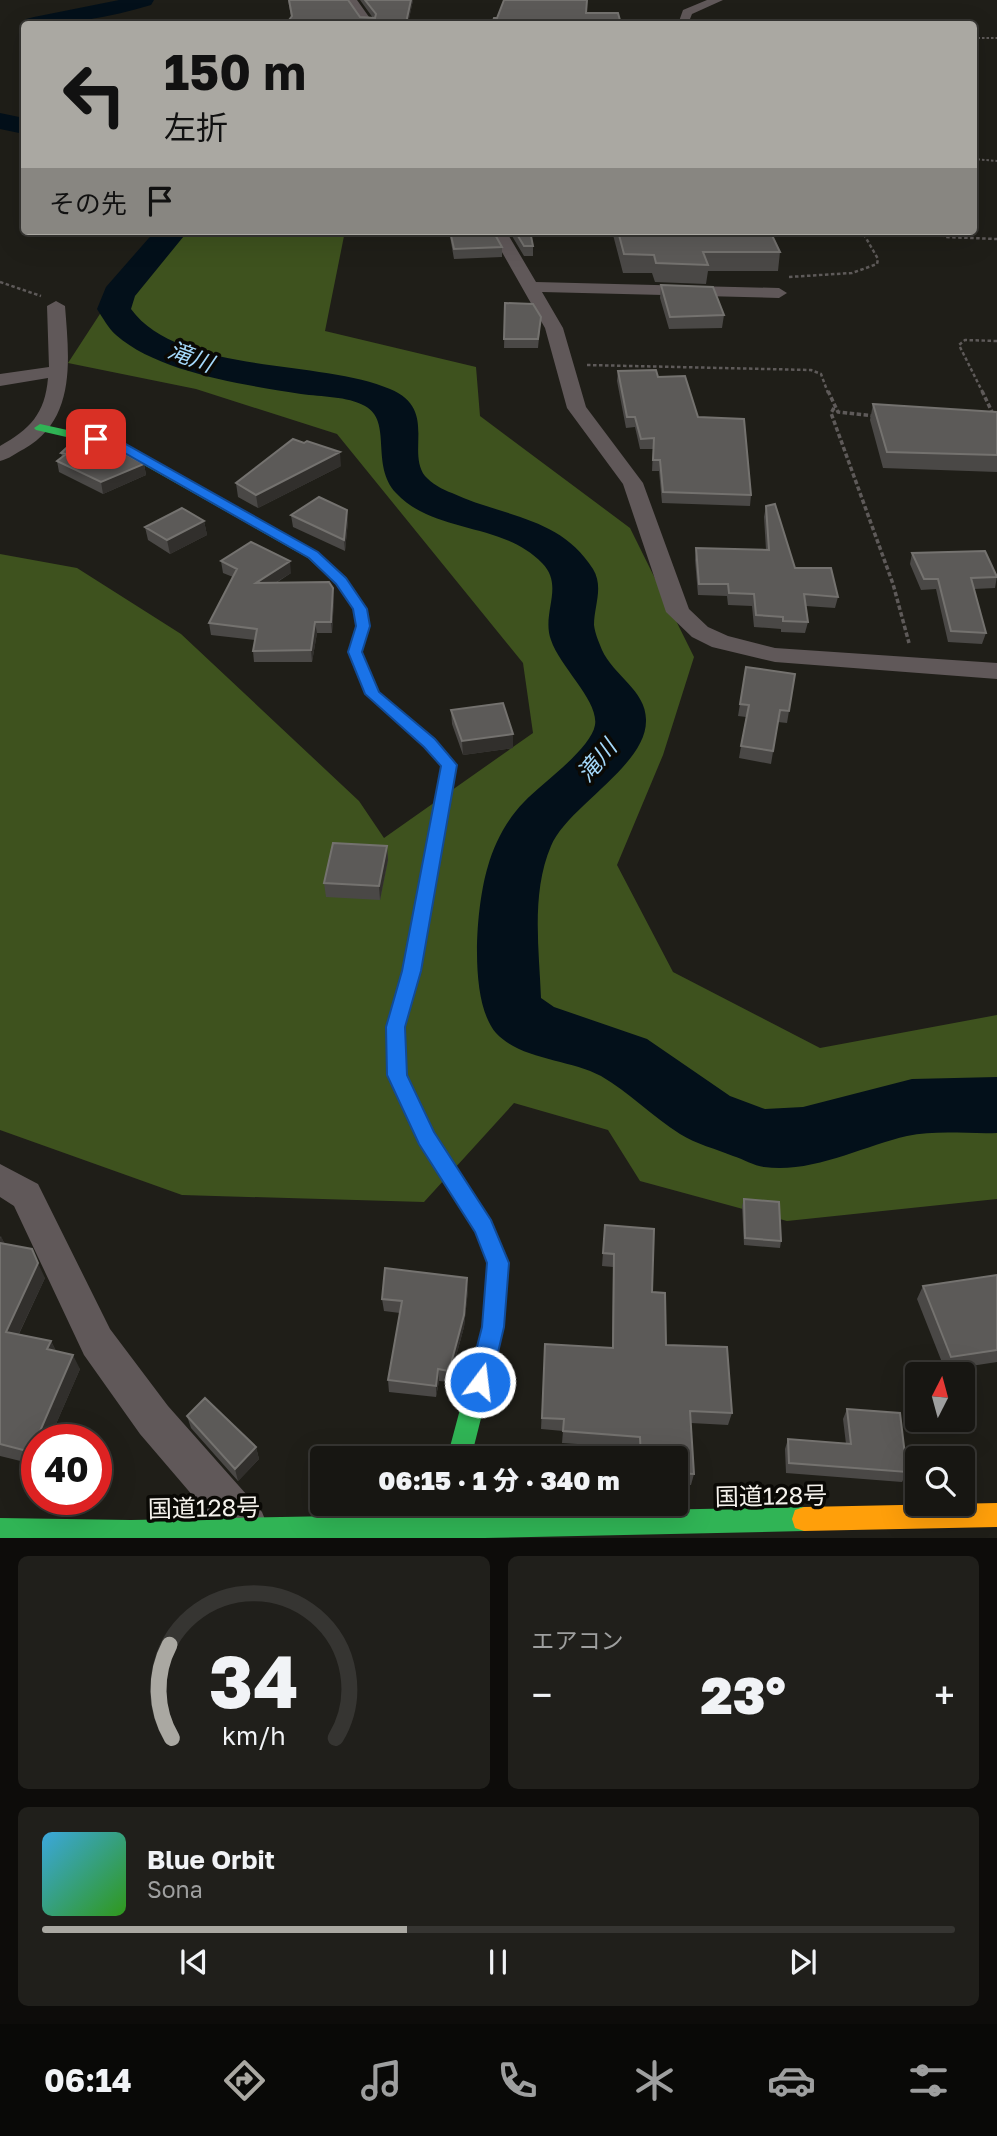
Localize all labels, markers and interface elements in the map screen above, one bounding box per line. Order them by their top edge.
text: 150 m [164,42,306,101]
icon: left [49,49,140,140]
text: 左折 [164,108,228,146]
icon: arrive [141,182,179,220]
text: その先 [49,188,127,219]
water label: 滝川 [165,335,220,378]
pin [66,409,126,469]
icon: arrive [77,420,115,458]
water label: 滝川 [570,731,623,787]
position arrow [443,1345,517,1419]
north arrow [905,1362,975,1432]
map controls [905,1362,975,1516]
speed limit sign: 40 [21,1424,112,1515]
button: search [905,1446,975,1516]
text: 06:15 · 1 分 · 340 m [378,1465,620,1496]
street label: 国道128号 [715,1480,827,1510]
street label: 国道128号 [148,1492,260,1522]
text: エアコン [532,1626,624,1654]
text: 34 [209,1638,299,1725]
text: 23° [701,1663,786,1725]
text: − [532,1672,552,1717]
text: + [934,1672,955,1717]
text: km/h [222,1720,286,1751]
text: Blue Orbit [147,1844,275,1875]
text: Sona [147,1875,203,1903]
icon: previous [175,1943,213,1981]
icon: pause [479,1943,517,1981]
icon: next [784,1943,822,1981]
icon: directions [220,2056,269,2105]
icon: music [357,2056,406,2105]
icon: phone [493,2056,542,2105]
icon: climate [630,2056,679,2105]
icon: car [767,2056,816,2105]
icon: filters [904,2056,953,2105]
text: 06:14 [44,2061,132,2099]

